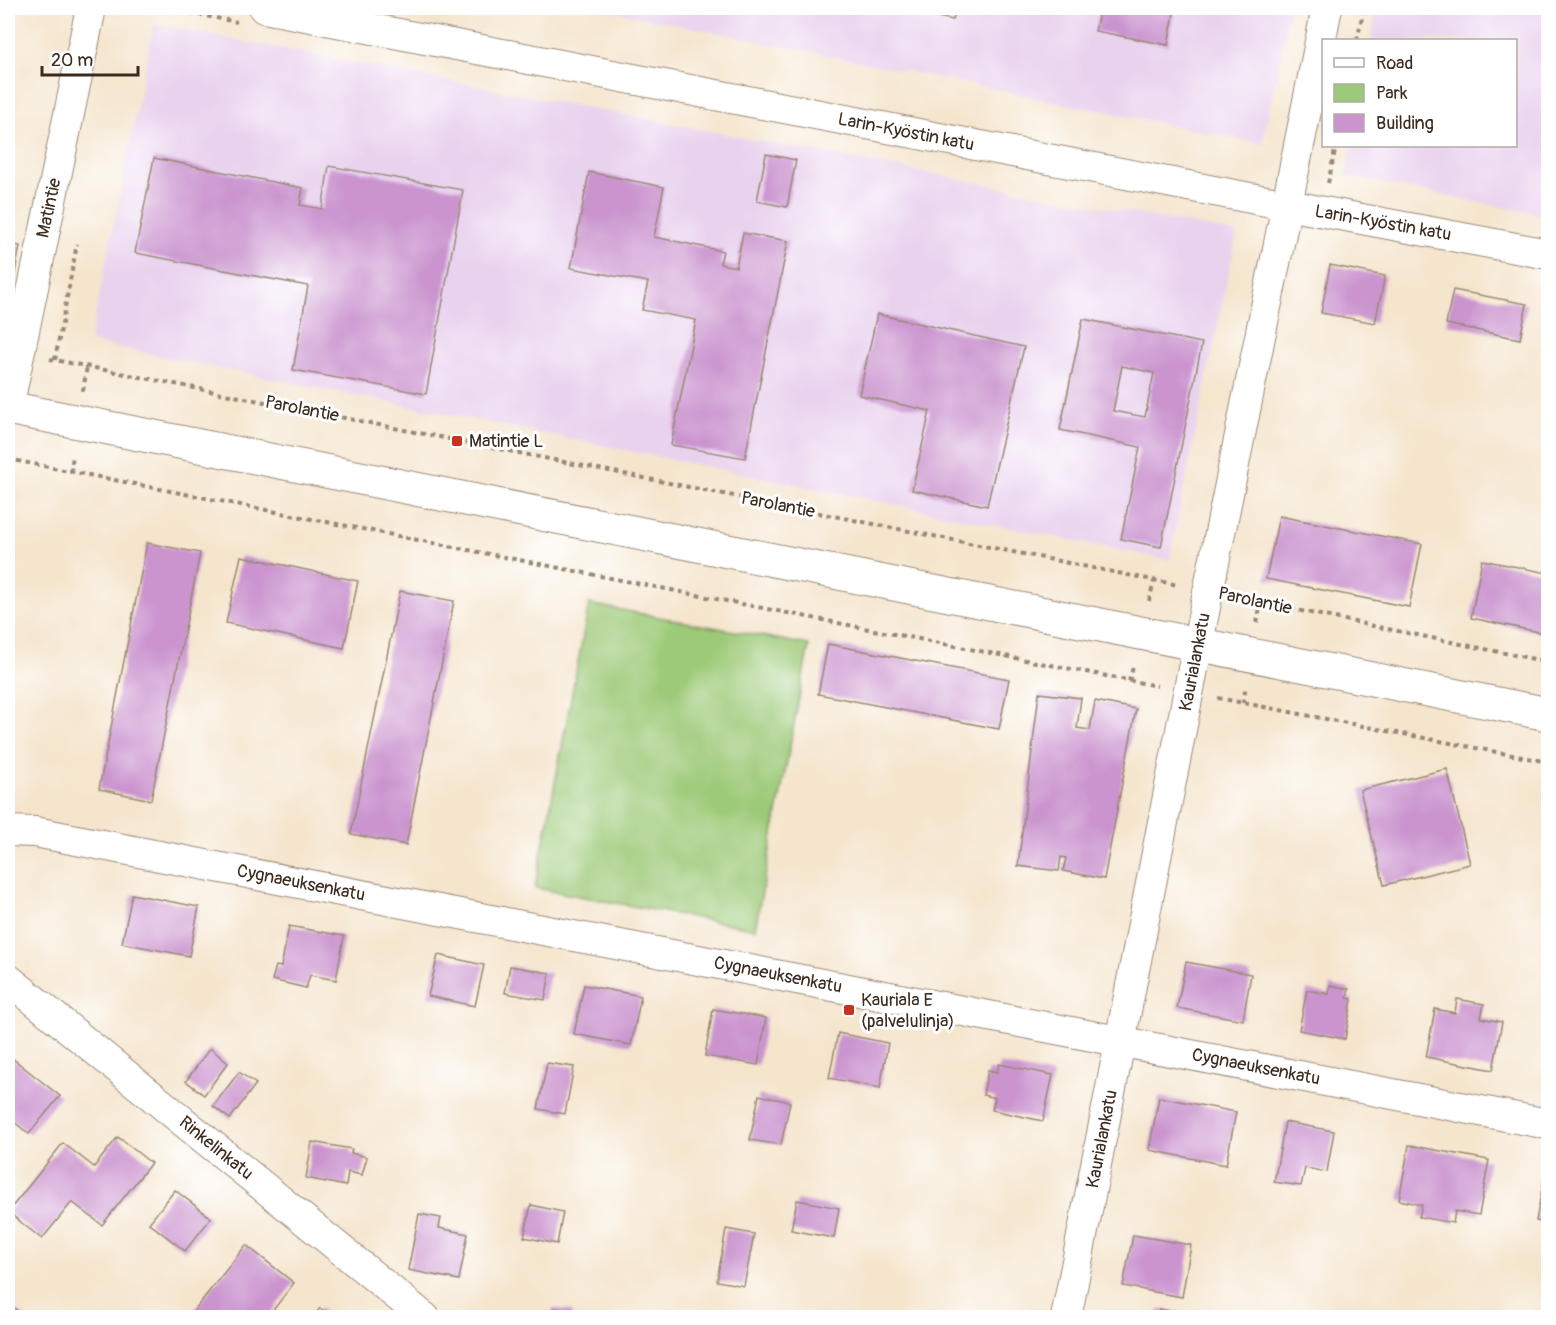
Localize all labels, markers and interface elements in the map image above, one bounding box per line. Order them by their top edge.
scale bar [42,39,138,77]
legend [1322,39,1517,147]
text: 20 m [51,49,93,72]
text: Road [1376,52,1413,75]
text: Park [1376,82,1408,105]
street label: Larin-Kyöstin katu [836,108,976,156]
text: Building [1376,112,1434,135]
street label: Matintie [31,176,67,240]
street label: Larin-Kyöstin katu [1313,200,1453,246]
street label: Parolantie [263,391,341,427]
place label: Matintie L [469,430,543,453]
marker: Matintie L [450,434,464,448]
street label: Parolantie [739,487,817,523]
street label: Parolantie [1216,582,1294,620]
street label: Kaurialankatu [1174,611,1216,713]
street label: Cygnaeuksenkatu [235,859,367,907]
street label: Cygnaeuksenkatu [712,951,844,999]
place label: Kauriala E (palvelulinja) [861,989,955,1033]
marker: Kauriala E (palvelulinja) [842,1003,856,1017]
street label: Cygnaeuksenkatu [1190,1043,1322,1091]
street label: Kaurialankatu [1081,1088,1123,1190]
street label: Rinkelinkatu [174,1111,258,1185]

